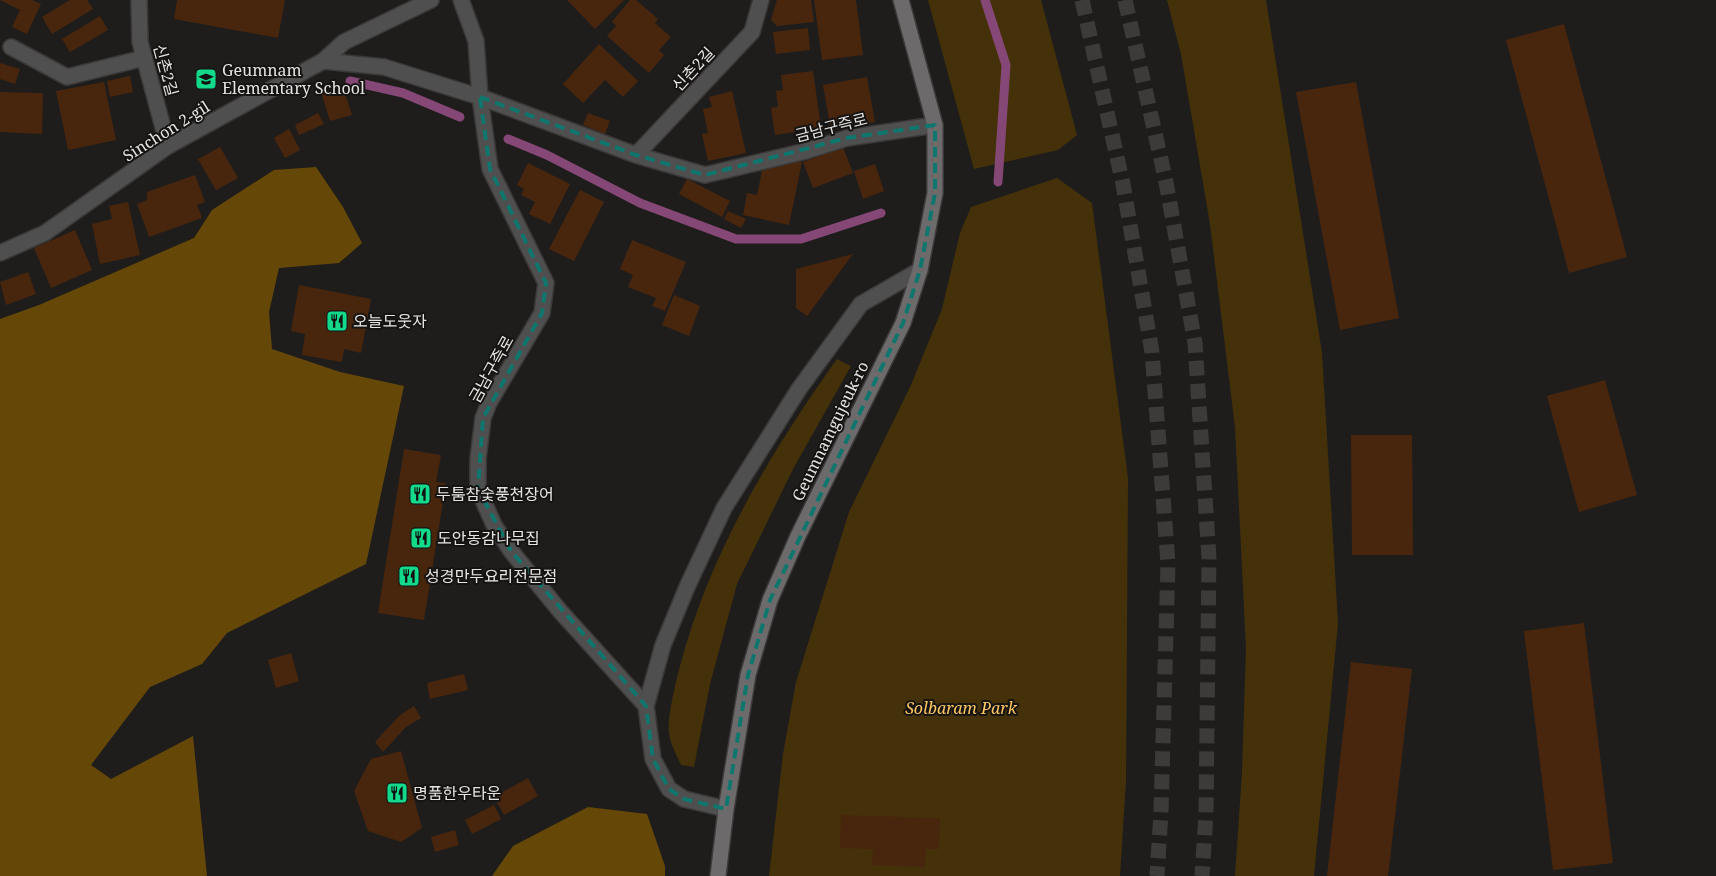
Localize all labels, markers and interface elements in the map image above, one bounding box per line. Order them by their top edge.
street label: 신촌2길 [149,42,183,98]
street label: 신촌2길 [667,42,719,96]
place label: Geumnam Elementary School [222,59,365,99]
school or university icon: Geumnam Elementary School [194,67,218,91]
street label: Sinchon 2-gil [118,96,214,166]
street label: 금남구즉로 [793,107,870,147]
restaurant icon: 오늘도웃자 [325,309,349,333]
place label: 오늘도웃자 [353,310,427,332]
street label: 금남구즉로 [464,331,519,407]
street label: Geumnamgujeuk-ro [787,357,873,505]
restaurant icon: 두툼참숯풍천장어 [408,482,432,506]
place label: 두툼참숯풍천장어 [436,483,554,505]
restaurant icon: 도안동감나무집 [409,526,433,550]
place label: 도안동감나무집 [437,527,540,549]
restaurant icon: 성경만두요리전문점 [397,564,421,588]
place label: 성경만두요리전문점 [425,565,557,587]
park label: Solbaram Park [905,697,1018,719]
restaurant icon: 명품한우타운 [385,781,409,805]
place label: 명품한우타운 [413,782,501,804]

